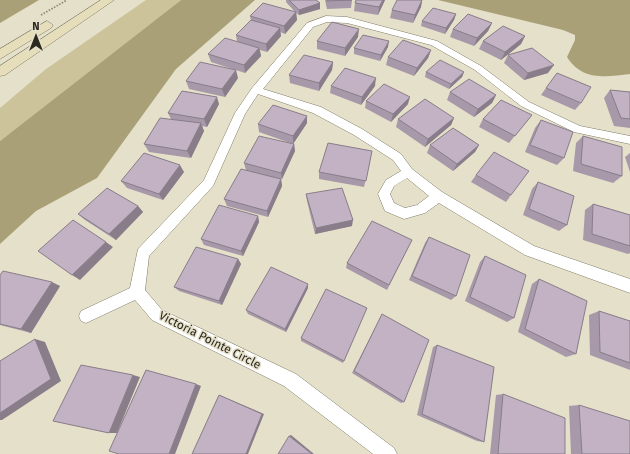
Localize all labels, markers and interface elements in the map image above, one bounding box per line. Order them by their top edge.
north arrow [16,16,56,56]
text: N [32,20,40,33]
street label: Victoria Pointe Circle [157,308,263,372]

